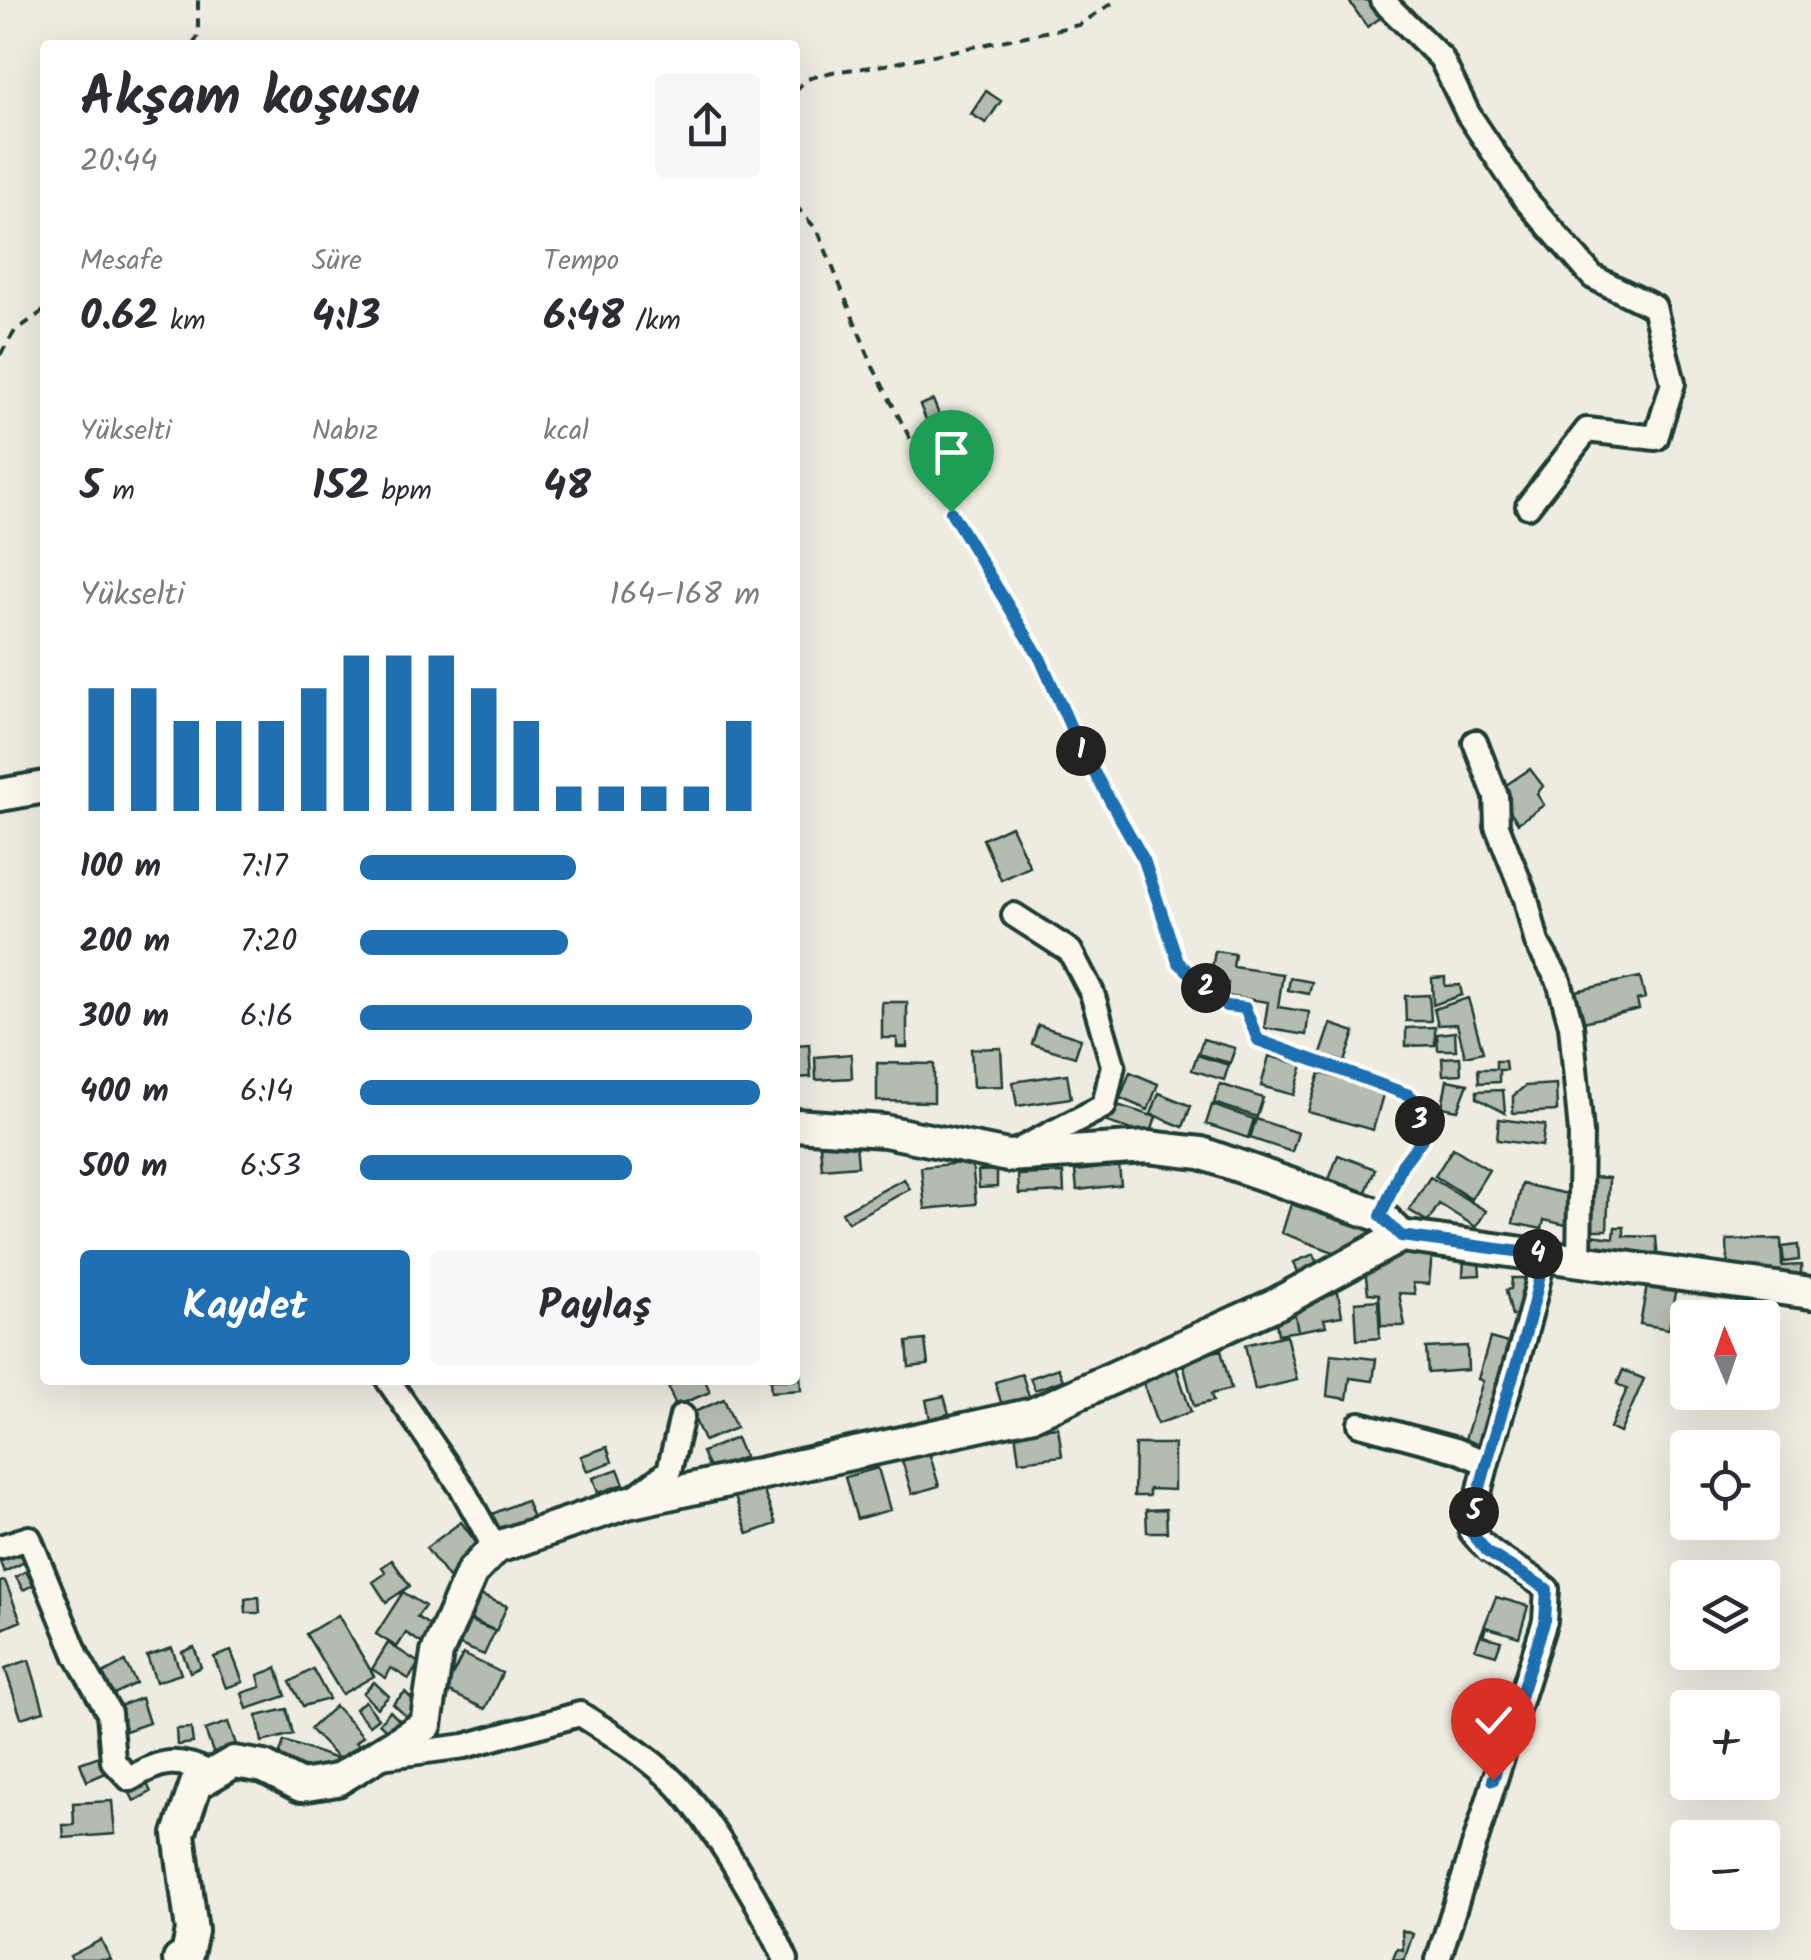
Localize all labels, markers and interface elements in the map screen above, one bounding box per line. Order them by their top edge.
text: Akşam koşusu [80,56,419,143]
button: share [655,73,760,178]
text: 20:44 [80,137,158,188]
text: Mesafe [80,239,163,284]
text: Süre [312,239,362,284]
text: Tempo [543,239,619,284]
text: 0.62 [80,284,159,351]
text: 4:13 [312,284,381,351]
text: 6:48 [543,284,624,351]
text: km [159,299,205,344]
text: /km [624,299,681,344]
text: Yükselti [80,409,172,454]
text: Nabız [312,409,378,454]
text: kcal [543,409,589,454]
pin [909,410,994,513]
icon: arrive [924,425,979,480]
text: 5 [80,454,101,521]
text: 152 [312,454,370,521]
text: 48 [543,454,591,521]
text: m [101,469,135,514]
text: bpm [370,469,432,514]
text: Yükselti [80,570,185,621]
text: 164–168 m [610,570,760,621]
pin: 1 [1056,726,1106,776]
text: 1 [1077,728,1085,773]
text: 100 m [80,842,161,893]
text: 7:17 [240,842,287,893]
text: 200 m [80,917,170,968]
text: 7:20 [240,917,297,968]
pin: 2 [1181,963,1231,1013]
text: 2 [1198,965,1214,1010]
text: 300 m [80,992,169,1043]
text: 6:16 [240,992,294,1043]
text: 400 m [80,1067,169,1118]
text: 6:14 [240,1067,293,1118]
pin: 3 [1395,1096,1445,1146]
text: 3 [1412,1098,1428,1143]
text: 500 m [80,1142,168,1193]
text: 6:53 [240,1142,301,1193]
pin: 4 [1513,1229,1563,1279]
text: 4 [1530,1231,1546,1276]
button: Kaydet [80,1250,410,1365]
button: Paylaş [430,1250,760,1365]
north arrow [1670,1300,1780,1410]
map controls [1670,1300,1780,1930]
button: locate [1670,1430,1780,1540]
pin: 5 [1449,1487,1499,1537]
text: 5 [1467,1489,1481,1534]
button: layers [1670,1560,1780,1670]
pin [1451,1678,1536,1781]
button: + [1670,1690,1780,1800]
icon: check [1466,1693,1521,1748]
button: − [1670,1820,1780,1930]

